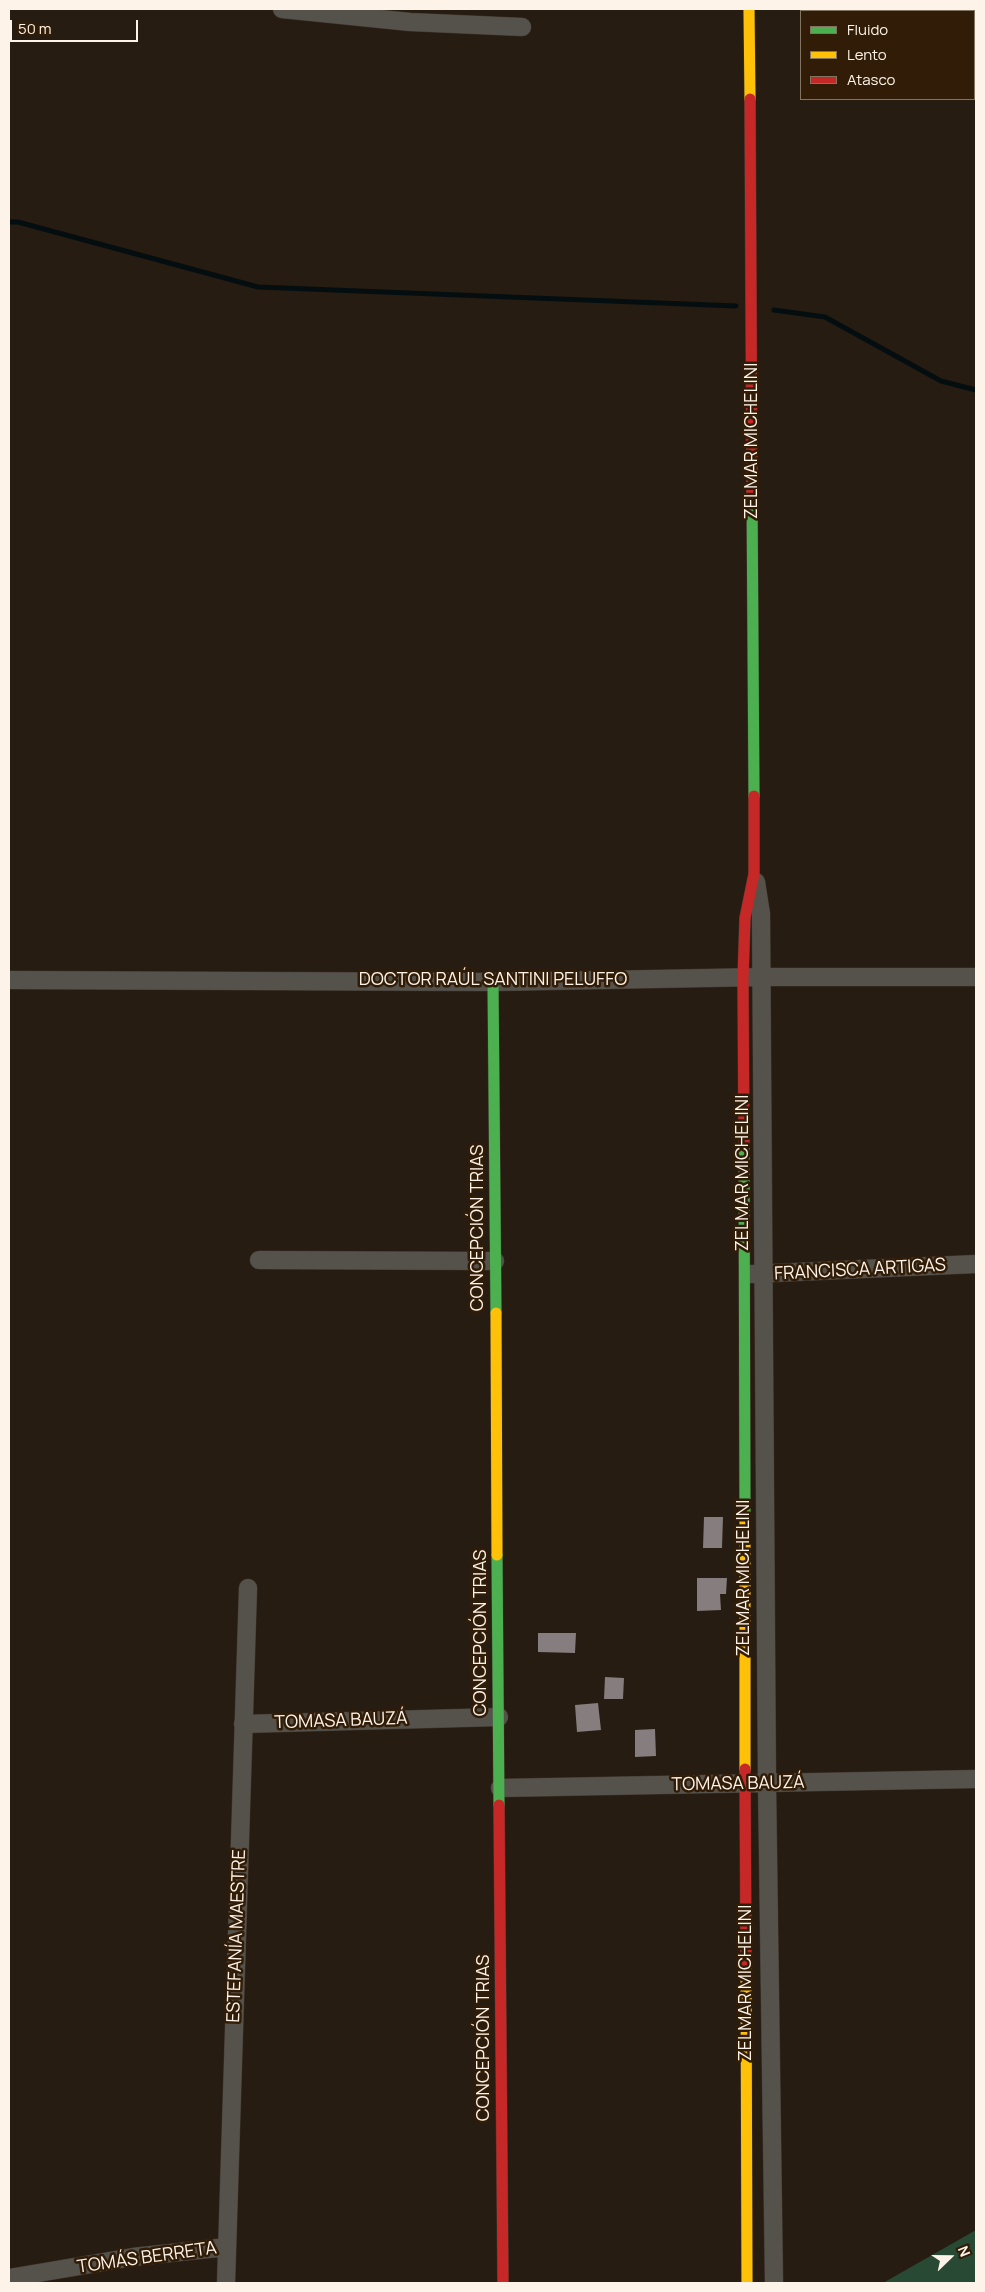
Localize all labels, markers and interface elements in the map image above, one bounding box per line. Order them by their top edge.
scale bar [12,10,140,42]
legend [800,10,975,100]
text: 50 m [18,18,52,39]
text: Fluido [847,19,888,40]
text: Lento [847,44,887,65]
text: Atasco [847,69,895,90]
street label: ZELMAR MICHELINI [741,363,763,519]
street label: DOCTOR RAÚL SANTINI PELUFFO [359,969,627,991]
street label: ZELMAR MICHELINI [732,1095,754,1251]
street label: CONCEPCIÓN TRIAS [467,1145,489,1311]
street label: FRANCISCA ARTIGAS [774,1255,946,1285]
street label: ZELMAR MICHELINI [733,1500,755,1656]
street label: CONCEPCIÓN TRIAS [470,1550,492,1716]
street label: TOMASA BAUZÁ [274,1708,408,1734]
street label: TOMASA BAUZÁ [671,1772,805,1796]
street label: ESTEFANÍA MAESTRE [223,1849,251,2023]
street label: ZELMAR MICHELINI [735,1905,757,2061]
street label: CONCEPCIÓN TRIAS [473,1955,495,2121]
north arrow [925,2232,975,2282]
street label: TOMÁS BERRETA [76,2238,218,2278]
text: N [954,2243,975,2259]

